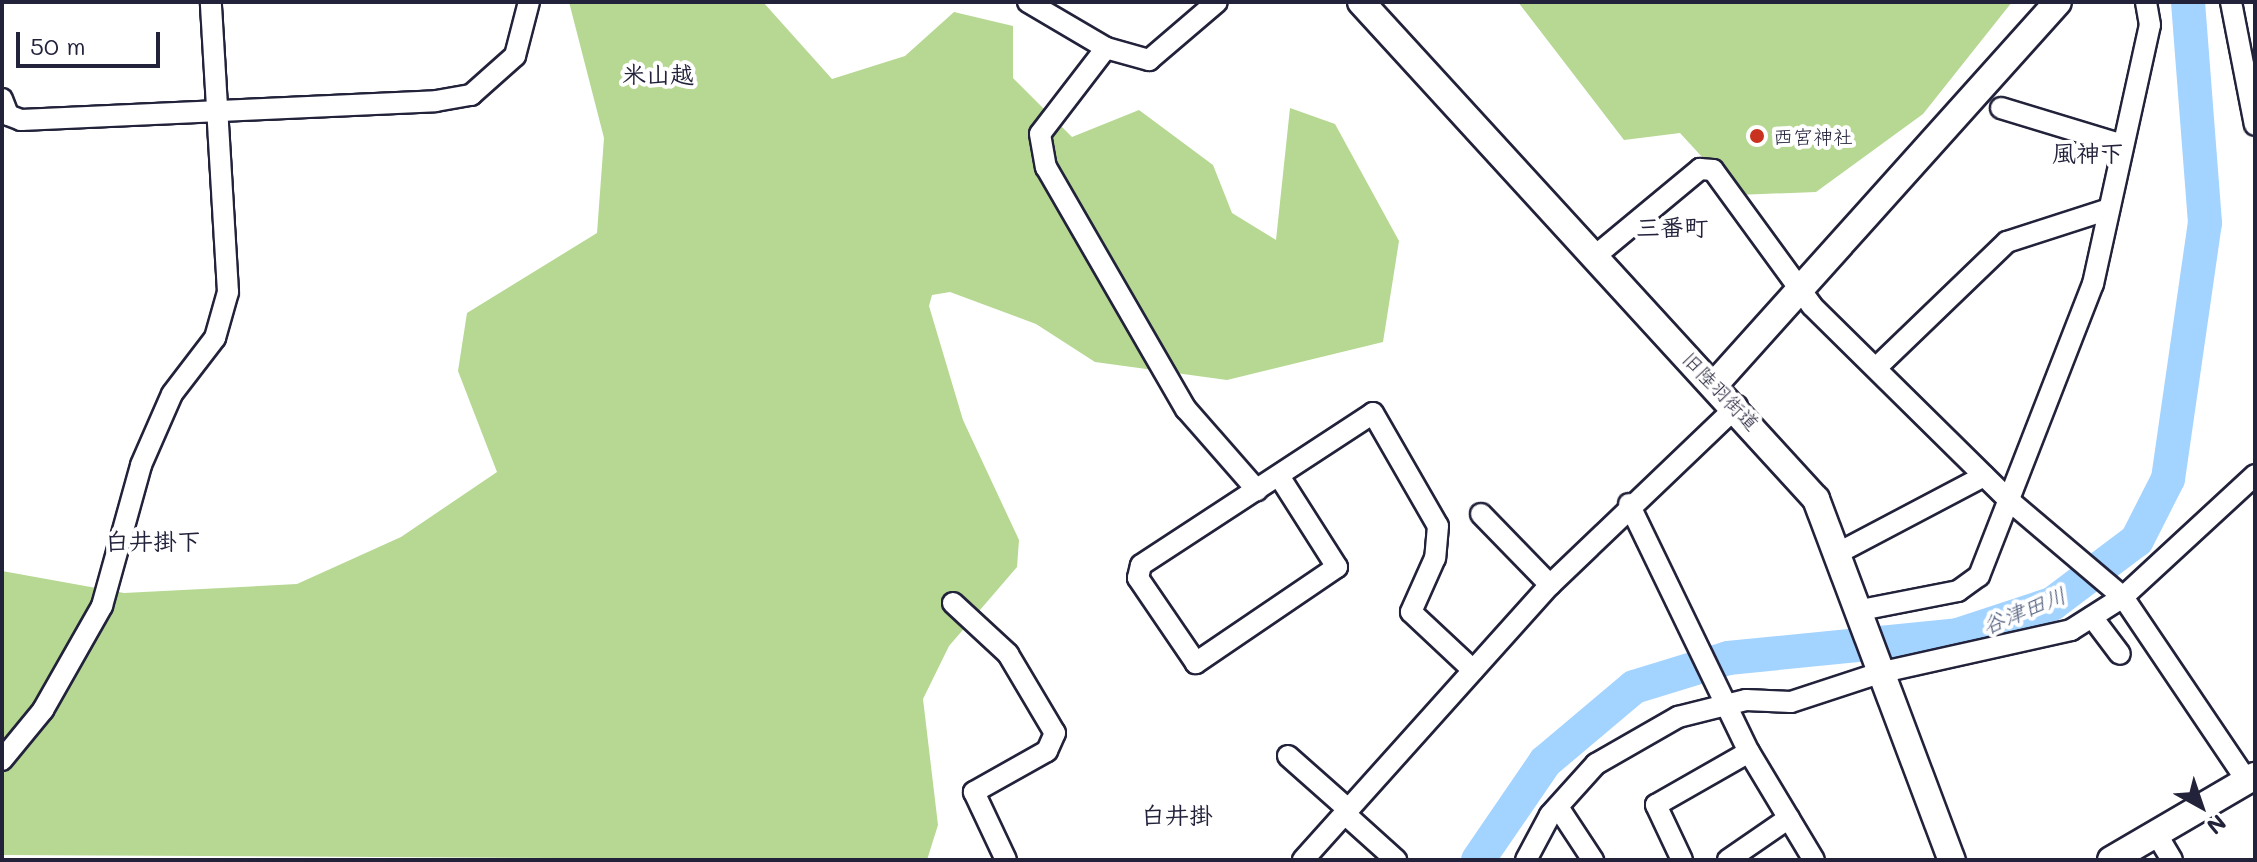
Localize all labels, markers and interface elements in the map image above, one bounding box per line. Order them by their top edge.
scale bar [20,16,164,66]
text: 50 m [30,30,86,61]
district label: 米山越 [622,60,694,88]
place label: 西宮神社 [1773,124,1853,148]
marker: 西宮神社 [1748,127,1766,145]
district label: 風神下 [2052,139,2124,167]
district label: 三番町 [1636,213,1708,241]
street label: 旧陸羽街道 [1678,347,1764,435]
district label: 白井掛下 [105,527,201,555]
water label: 谷津田川 [1978,581,2070,639]
north arrow [2161,766,2241,846]
district label: 白井掛 [1141,801,1213,829]
text: N [2201,808,2232,841]

